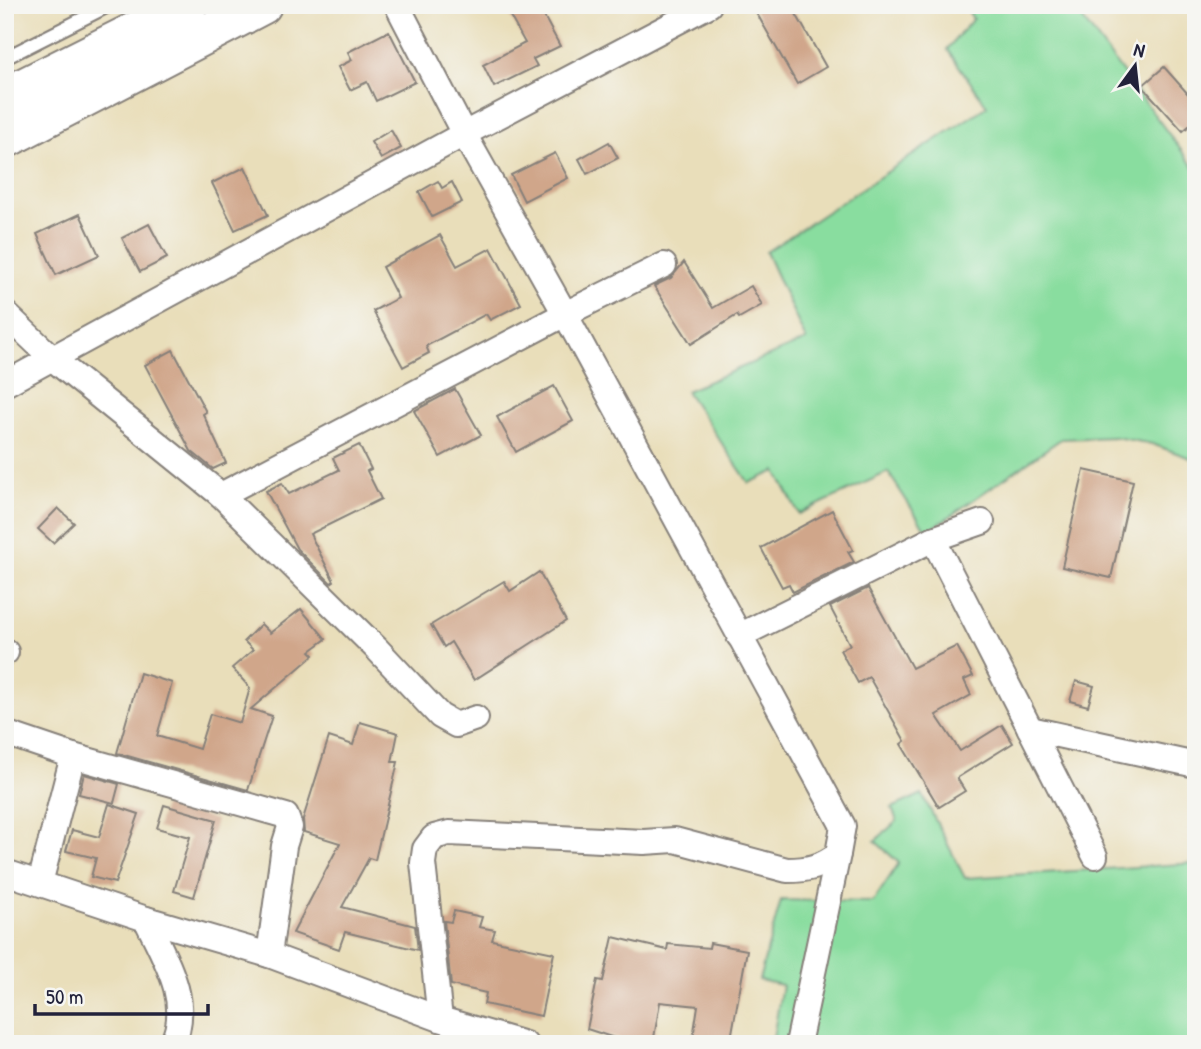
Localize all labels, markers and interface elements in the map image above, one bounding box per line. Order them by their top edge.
north arrow [1100,32,1170,102]
text: N [1131,36,1148,63]
scale bar [35,972,208,1016]
text: 50 m [46,982,83,1011]

